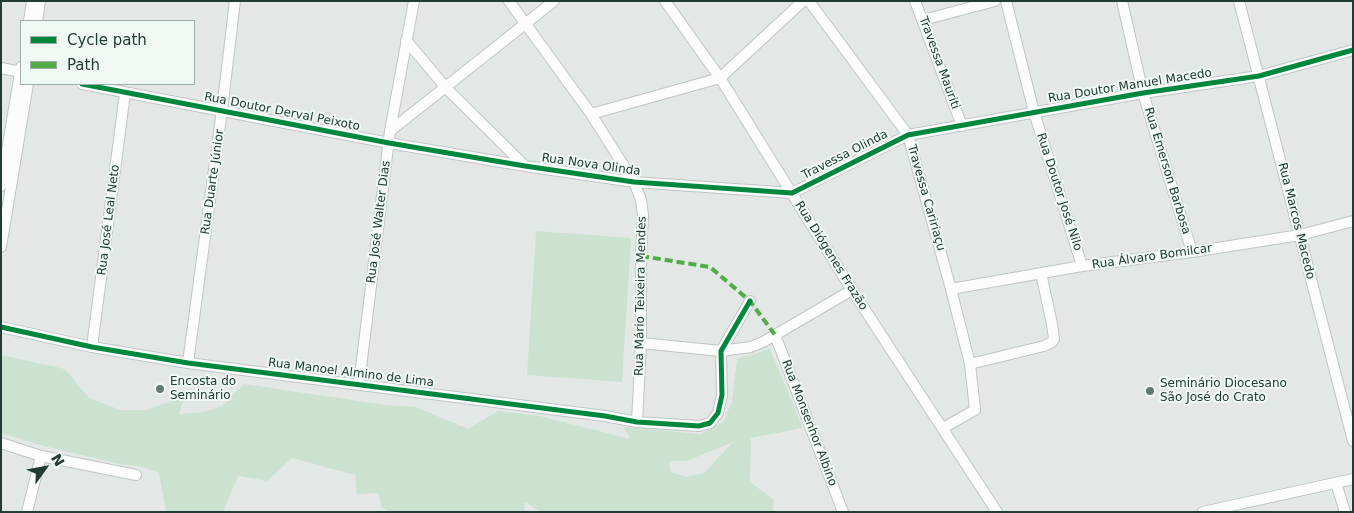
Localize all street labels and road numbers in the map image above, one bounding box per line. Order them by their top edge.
street label: Travessa Mauriti [916,15,962,111]
street label: Rua Doutor Manuel Macedo [1047,66,1213,106]
street label: Rua Doutor Derval Peixoto [203,90,361,134]
street label: Rua Emerson Barbosa [1141,106,1193,236]
street label: Travessa Olinda [800,127,890,183]
street label: Rua Duarte Júnior [198,129,228,235]
street label: Rua Doutor José Nilo [1033,131,1085,253]
street label: Travessa Caririaçu [904,143,948,253]
street label: Rua Nova Olinda [541,151,641,179]
street label: Rua José Walter Dias [364,160,394,284]
street label: Rua Marcos Macedo [1275,161,1317,281]
street label: Rua José Leal Neto [95,164,123,276]
street label: Rua Diógenes Frazão [792,199,870,313]
street label: Rua Mário Teixeira Mendes [632,216,650,376]
street label: Rua Álvaro Bomilcar [1091,241,1213,273]
street label: Rua Manoel Almino de Lima [267,356,435,390]
street label: Rua Monsenhor Albino [778,358,840,488]

